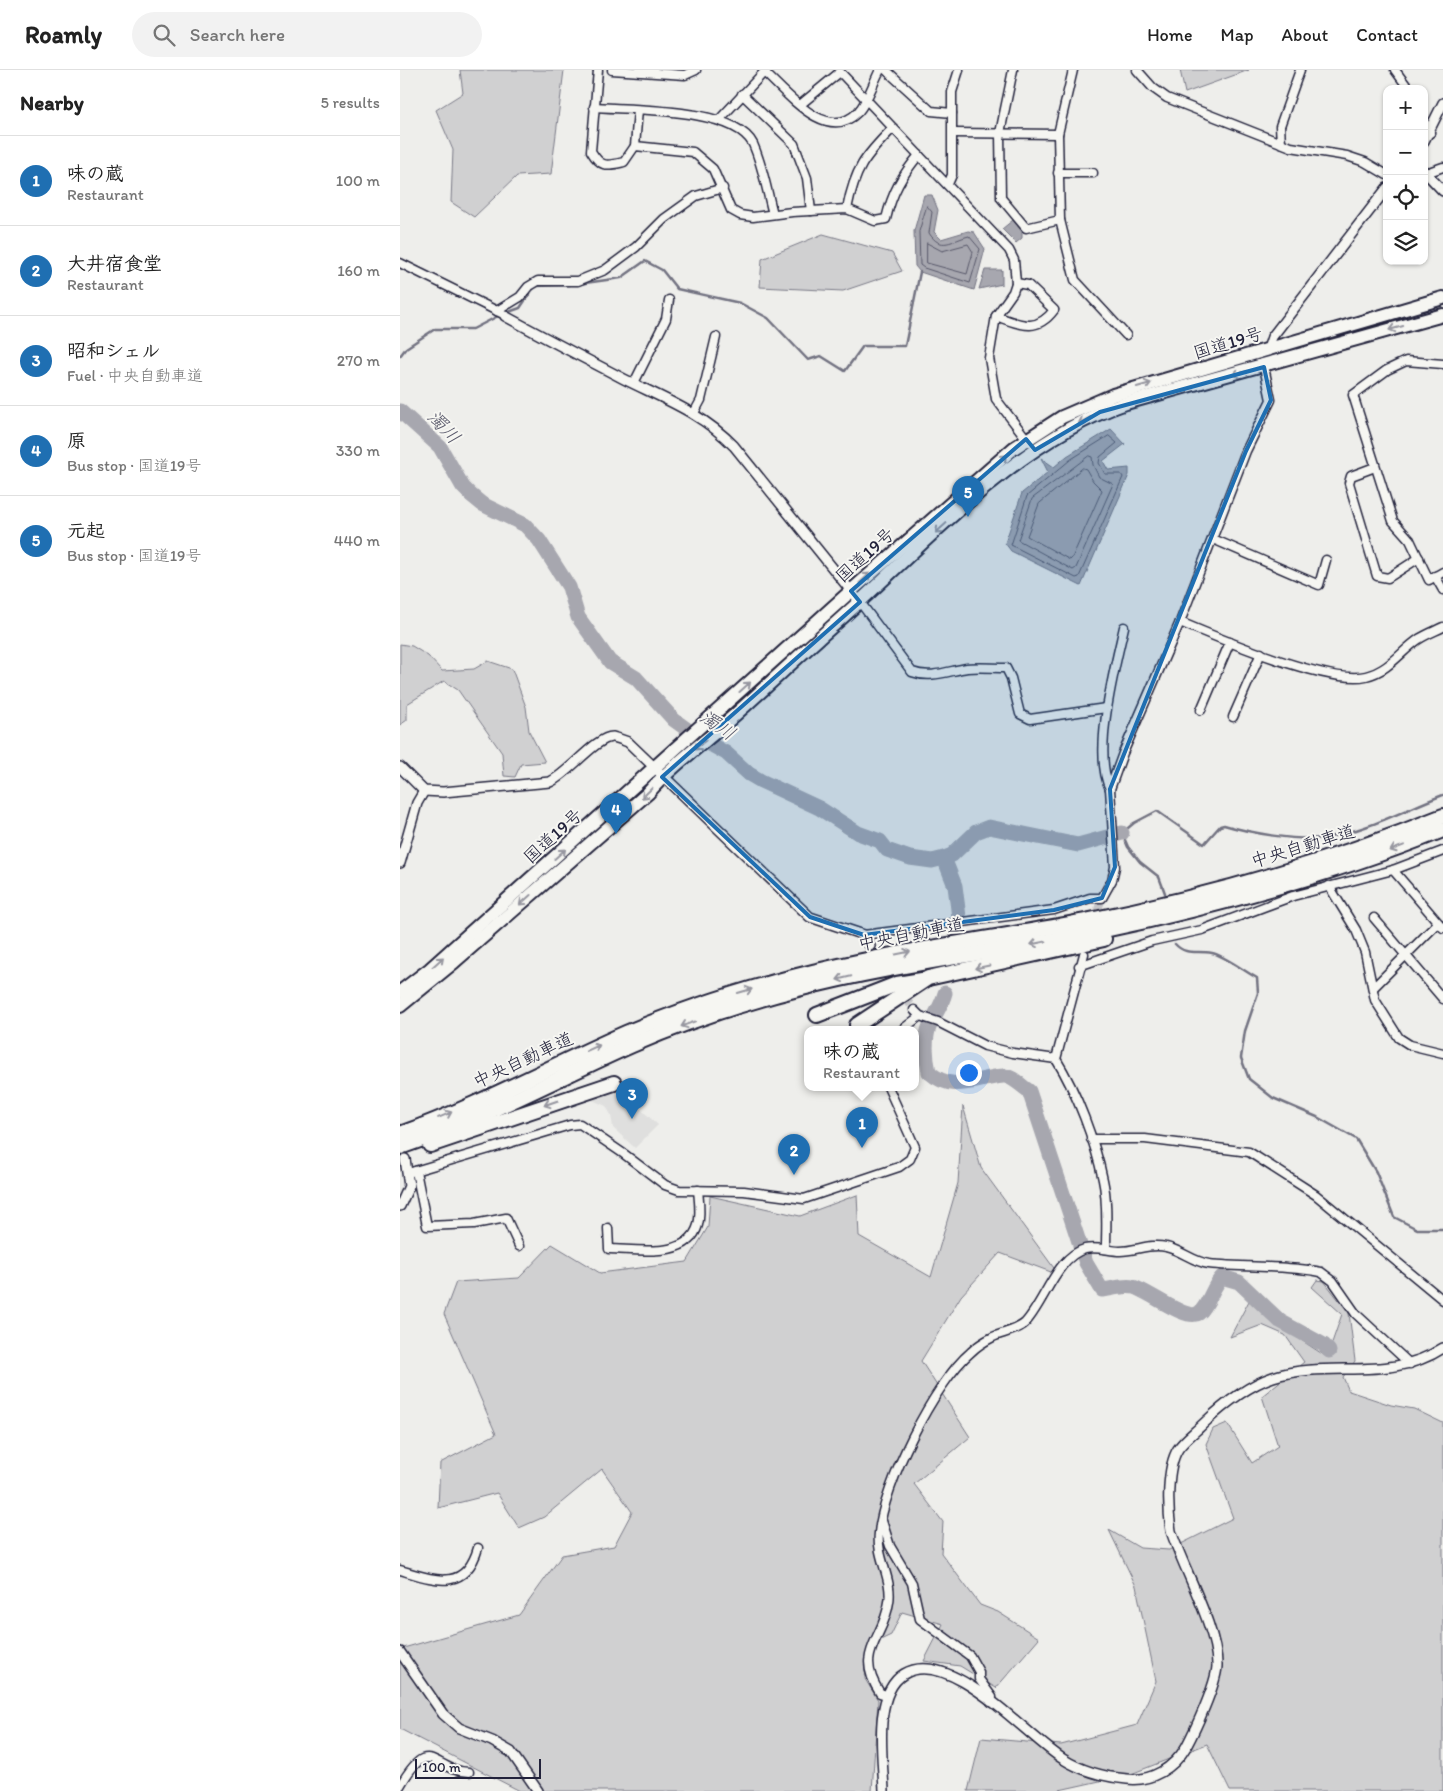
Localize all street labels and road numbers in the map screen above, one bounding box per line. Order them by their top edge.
street label: 国道19号 [1190,322,1266,364]
street label: 国道19号 [831,523,899,587]
street label: 国道19号 [519,804,587,868]
street label: 中央自動車道 [1248,820,1358,872]
street label: 中央自動車道 [856,913,966,955]
street label: 中央自動車道 [469,1027,577,1093]

